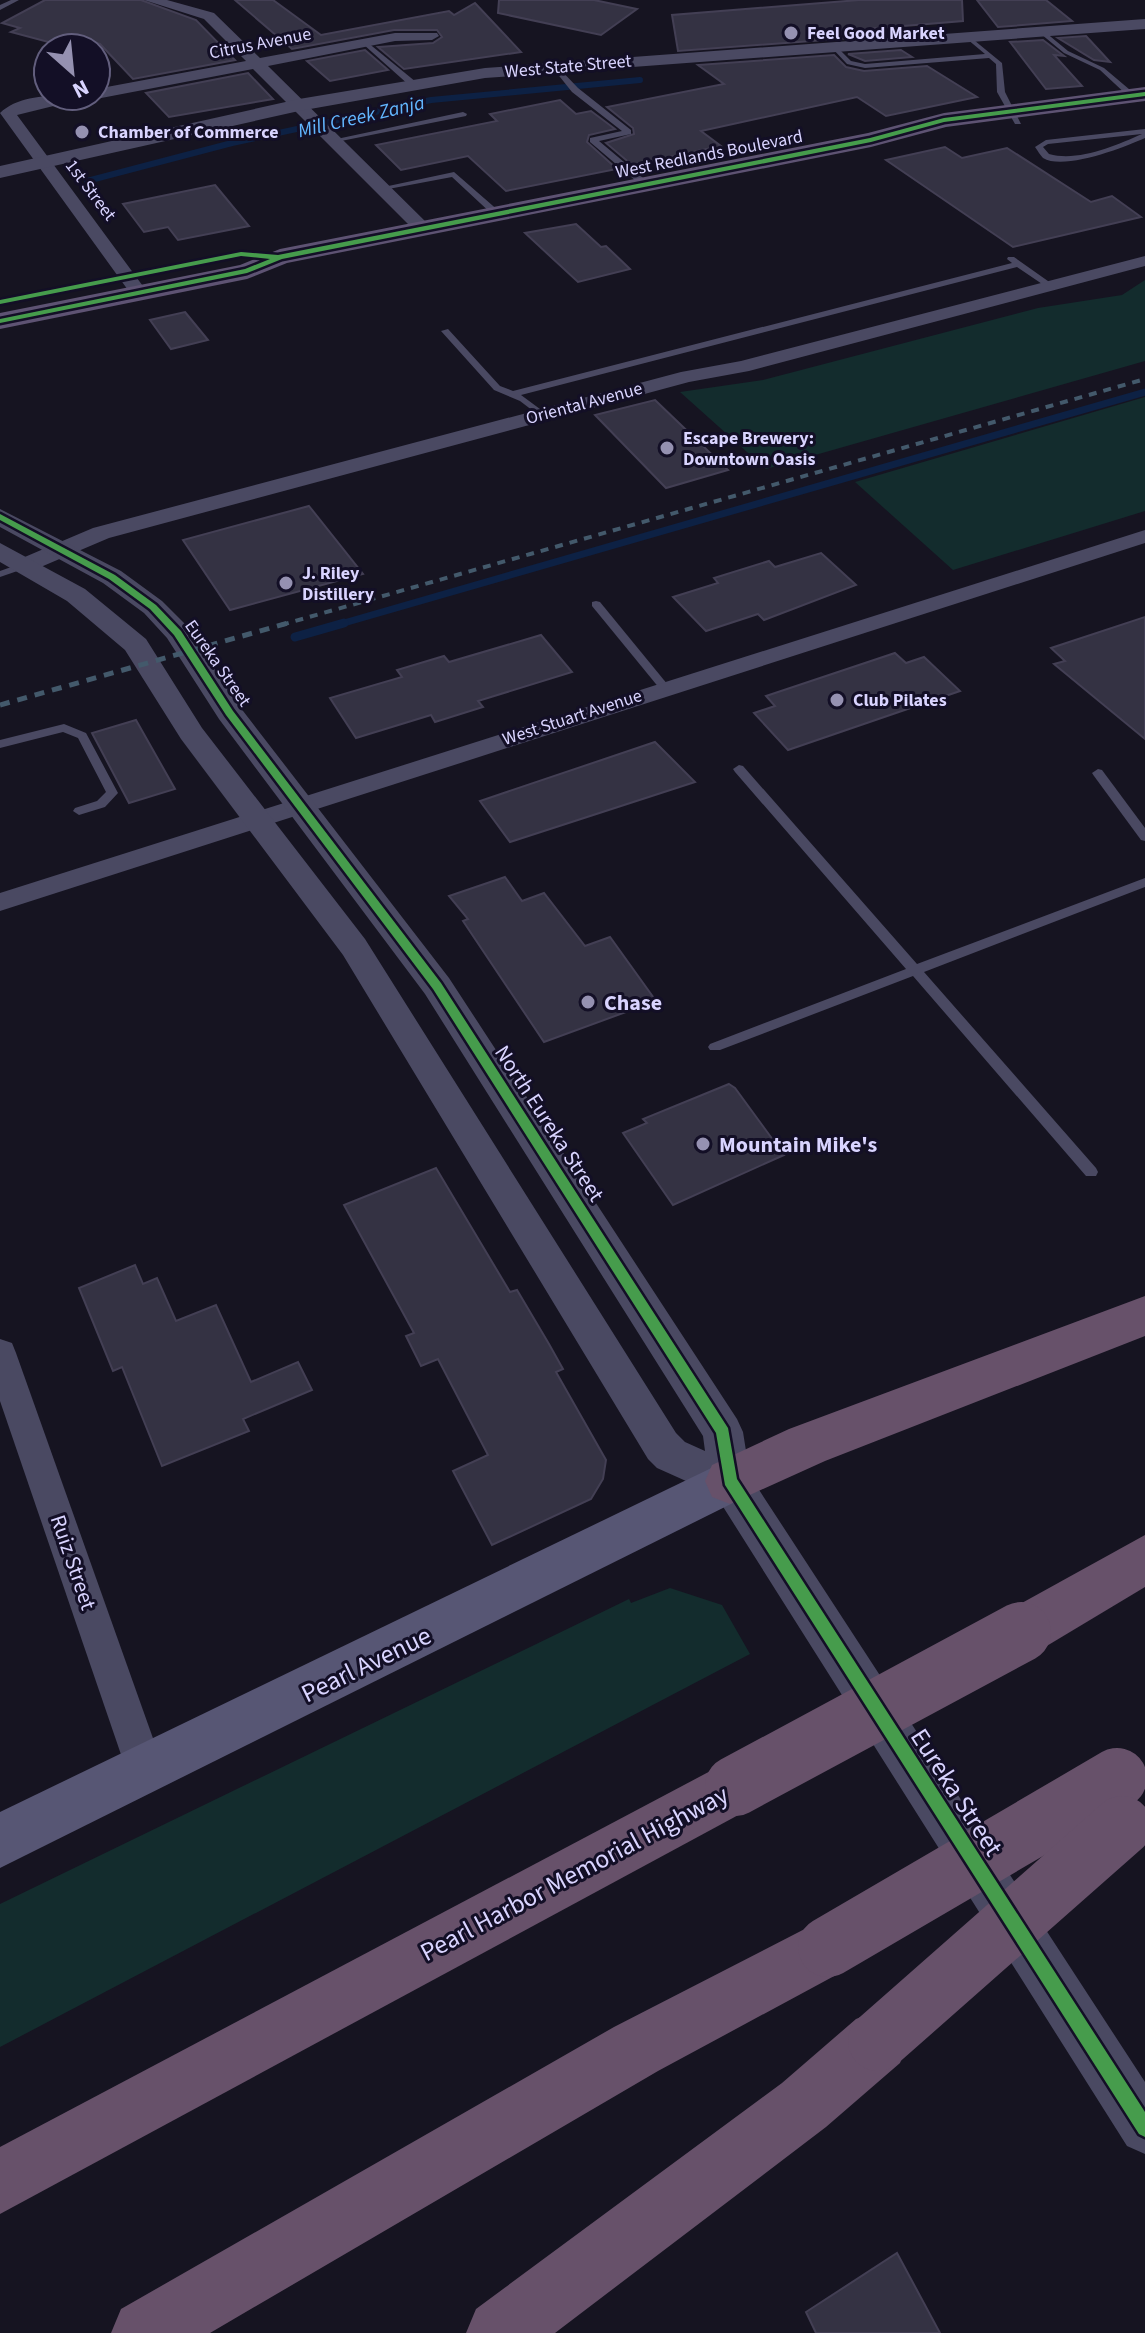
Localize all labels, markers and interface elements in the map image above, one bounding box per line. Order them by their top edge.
street label: Citrus Avenue [207,21,313,66]
place label: Feel Good Market [807,21,945,46]
marker: Feel Good Market [782,24,800,42]
north arrow [32,32,112,112]
street label: West State Street [504,49,632,84]
text: N [67,71,94,107]
water label: Mill Creek Zanja [295,89,428,145]
place label: Chamber of Commerce [98,120,279,145]
marker: Chamber of Commerce [73,123,91,141]
street label: West Redlands Boulevard [613,124,805,185]
street label: 1st Street [59,154,122,226]
street label: Oriental Avenue [523,376,645,431]
place label: Escape Brewery: Downtown Oasis [683,426,816,472]
marker: Escape Brewery: Downtown Oasis [658,439,676,457]
place label: J. Riley Distillery [302,561,375,607]
marker: J. Riley Distillery [277,574,295,592]
street label: Eureka Street [178,615,257,712]
street label: West Stuart Avenue [499,683,645,752]
place label: Club Pilates [853,688,947,713]
marker: Club Pilates [828,691,846,709]
place label: Chase [604,987,662,1019]
marker: Chase [579,993,597,1011]
street label: North Eureka Street [487,1039,612,1209]
place label: Mountain Mike's [719,1129,878,1161]
marker: Mountain Mike's [694,1135,712,1153]
street label: Ruiz Street [42,1510,104,1615]
street label: Pearl Avenue [295,1617,438,1712]
street label: Eureka Street [901,1721,1012,1864]
street label: Pearl Harbor Memorial Highway [413,1776,735,1971]

